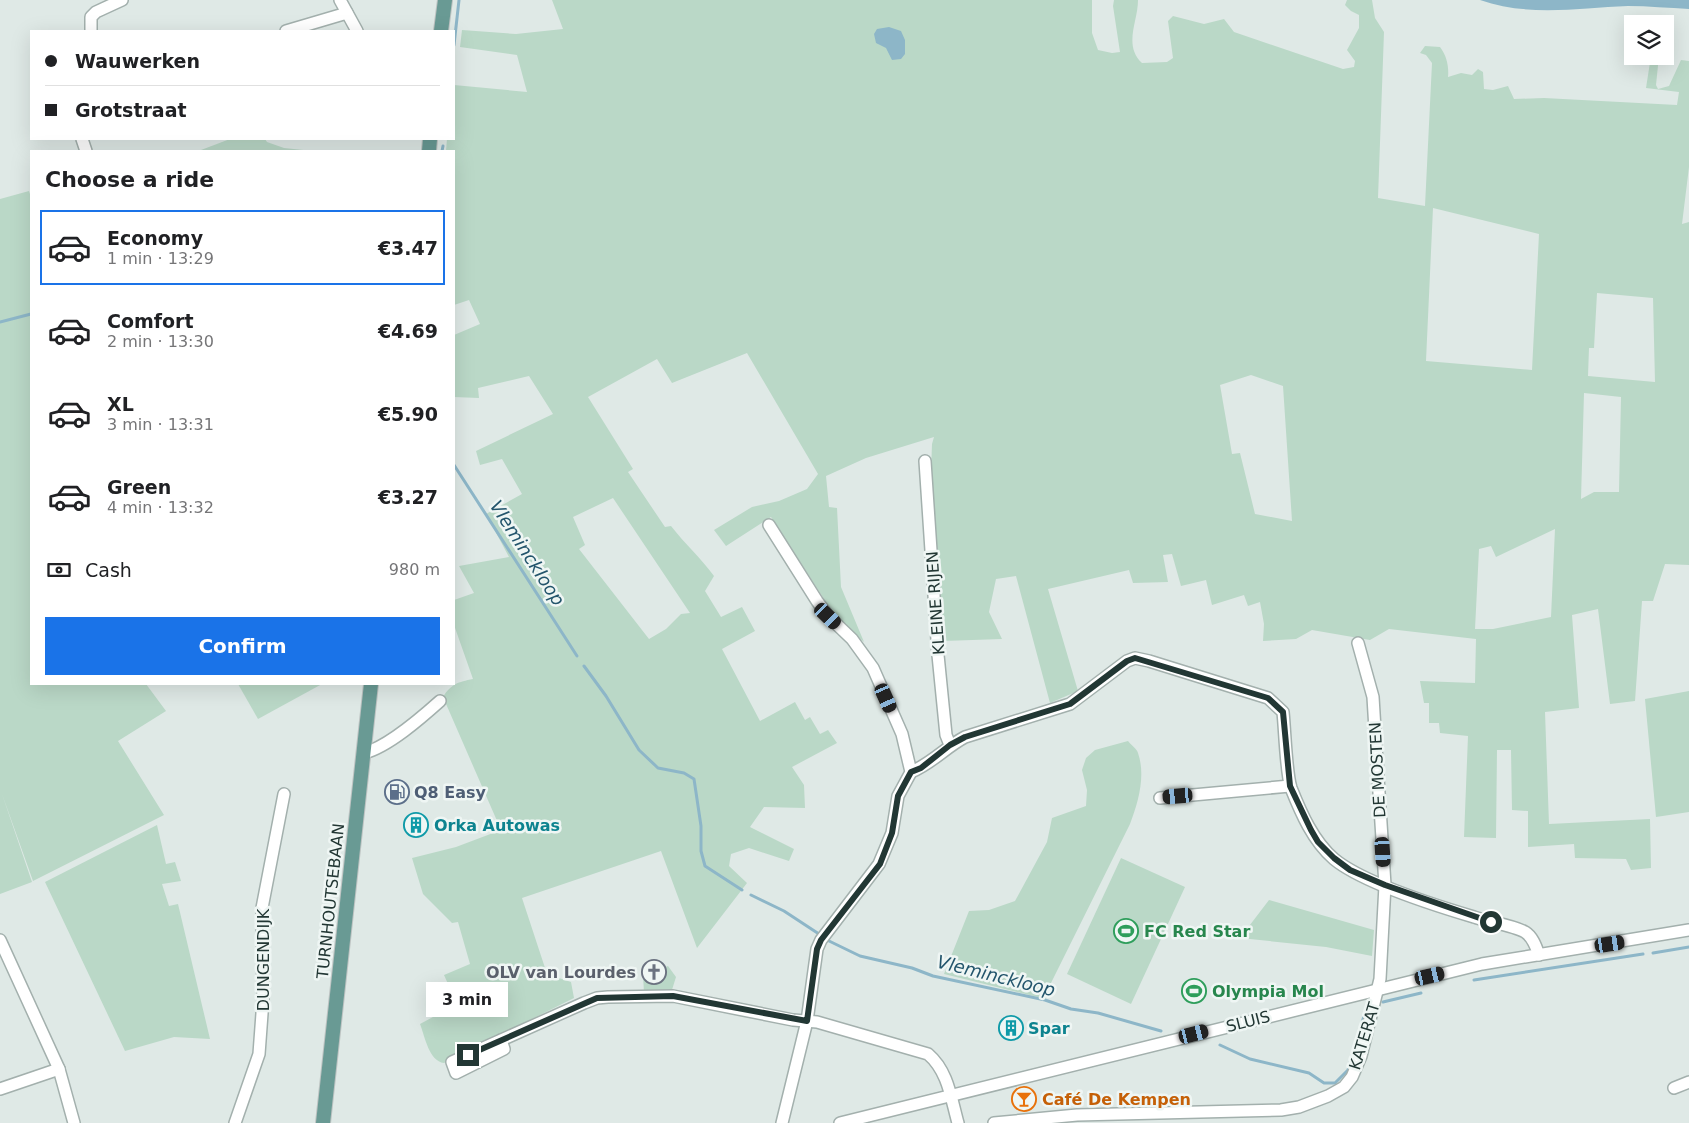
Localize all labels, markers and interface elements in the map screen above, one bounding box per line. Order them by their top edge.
map controls [1624,15,1674,65]
button: layers [1624,15,1674,65]
text: Wauwerken [75,50,200,72]
text: Grotstraat [75,99,187,121]
text: Choose a ride [45,167,214,192]
icon: car [47,225,92,270]
text: Economy [107,227,203,249]
text: €3.47 [378,237,438,259]
text: 1 min · 13:29 [107,249,214,268]
icon: car [47,308,92,353]
text: Comfort [107,310,194,332]
text: €4.69 [378,320,438,342]
text: 2 min · 13:30 [107,332,214,351]
icon: car [47,391,92,436]
text: XL [107,393,134,415]
text: €5.90 [378,403,438,425]
text: 3 min · 13:31 [107,415,214,434]
icon: car [47,474,92,519]
text: Green [107,476,171,498]
text: €3.27 [378,486,438,508]
water label: Vleminckloop [486,496,569,609]
text: 4 min · 13:32 [107,498,214,517]
street label: KLEINE RIJEN [922,550,949,656]
icon: cash [45,556,73,584]
text: Cash [85,559,132,581]
text: 980 m [389,560,440,579]
car [811,600,844,632]
button: Confirm [45,617,440,675]
car [873,681,898,715]
street label: DE MOSTEN [1366,722,1389,818]
fuel station icon: Q8 Easy [384,779,410,805]
place label: Q8 Easy [414,783,487,802]
car [1162,787,1193,805]
building icon: Orka Autowas [403,812,429,838]
place label: Orka Autowas [434,816,560,835]
street label: TURNHOUTSEBAAN [313,822,348,981]
car [1374,837,1391,867]
street label: DUNGENDIJK [254,908,273,1011]
route start [1480,911,1502,933]
sports icon: FC Red Star [1113,918,1139,944]
place label: FC Red Star [1144,922,1250,941]
car [1594,934,1625,954]
water label: Vleminckloop [935,951,1057,1000]
church icon: OLV van Lourdes [641,959,667,985]
place label: OLV van Lourdes [486,963,636,982]
car [1413,965,1446,987]
sports icon: Olympia Mol [1181,978,1207,1004]
callout: 3 min [427,982,509,1018]
place label: Olympia Mol [1212,982,1324,1001]
text: 3 min [442,990,492,1009]
street label: KATERAT [1345,1000,1384,1072]
street label: SLUIS [1224,1007,1272,1036]
building icon: Spar [998,1015,1024,1041]
place label: Spar [1028,1019,1070,1038]
car [1177,1023,1210,1045]
route end [457,1044,479,1066]
bar icon: Café De Kempen [1011,1086,1037,1112]
place label: Café De Kempen [1042,1090,1191,1109]

